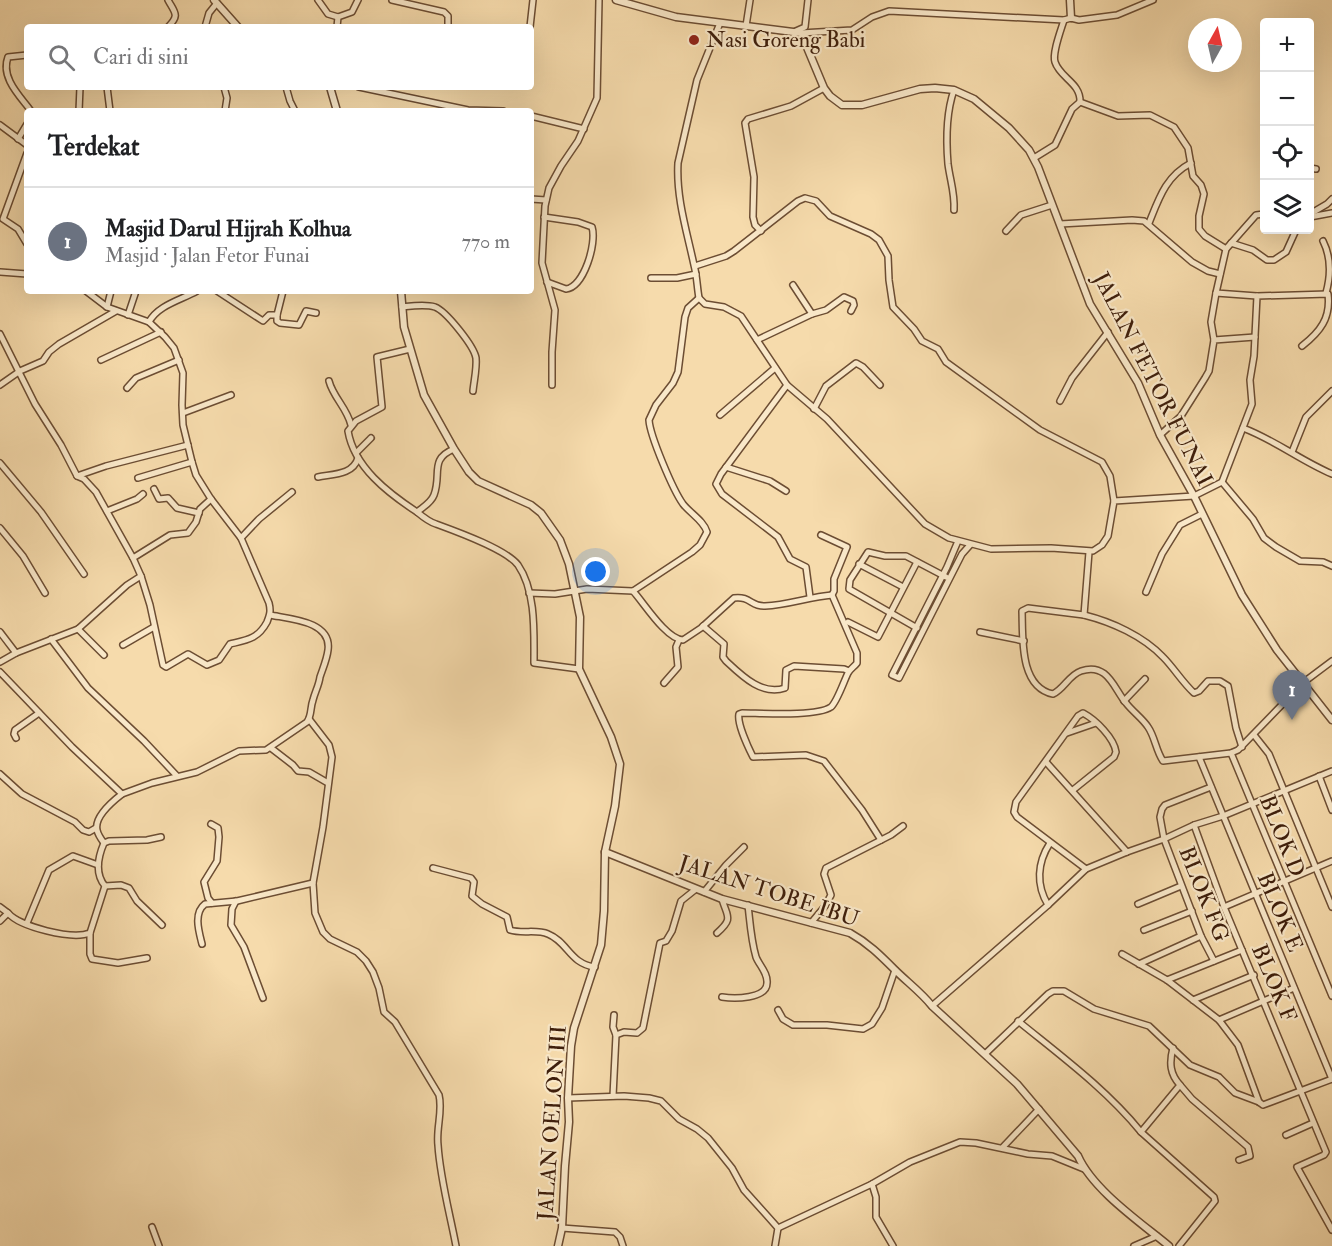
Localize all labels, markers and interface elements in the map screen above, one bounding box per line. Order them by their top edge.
north arrow [1188,18,1242,72]
map controls [1260,18,1314,234]
button: + [1260,18,1314,72]
search box [24,24,534,90]
place label: Nasi Goreng Babi [706,26,866,54]
marker: Nasi Goreng Babi [687,33,701,47]
icon: search [45,41,78,74]
text: Cari di sini [93,43,189,71]
button: − [1260,72,1314,126]
button: locate [1260,126,1314,180]
text: Terdekat [48,131,139,163]
button: layers [1260,180,1314,234]
text: Masjid Darul Hijrah Kolhua [105,215,351,243]
text: 1 [64,229,71,254]
text: 770 m [462,229,510,254]
text: Masjid · Jalan Fetor Funai [105,243,310,268]
street label: JALAN FETOR FUNAI [1087,267,1219,491]
your location [581,557,610,586]
pin: 1 [1272,670,1312,720]
street label: BLOK D [1253,791,1311,881]
street label: BLOK FG [1172,842,1236,946]
street label: JALAN TOBE IBU [674,848,863,934]
street label: BLOK E [1251,868,1309,956]
street label: BLOK F [1245,940,1303,1026]
street label: JALAN OELON III [531,1024,573,1222]

